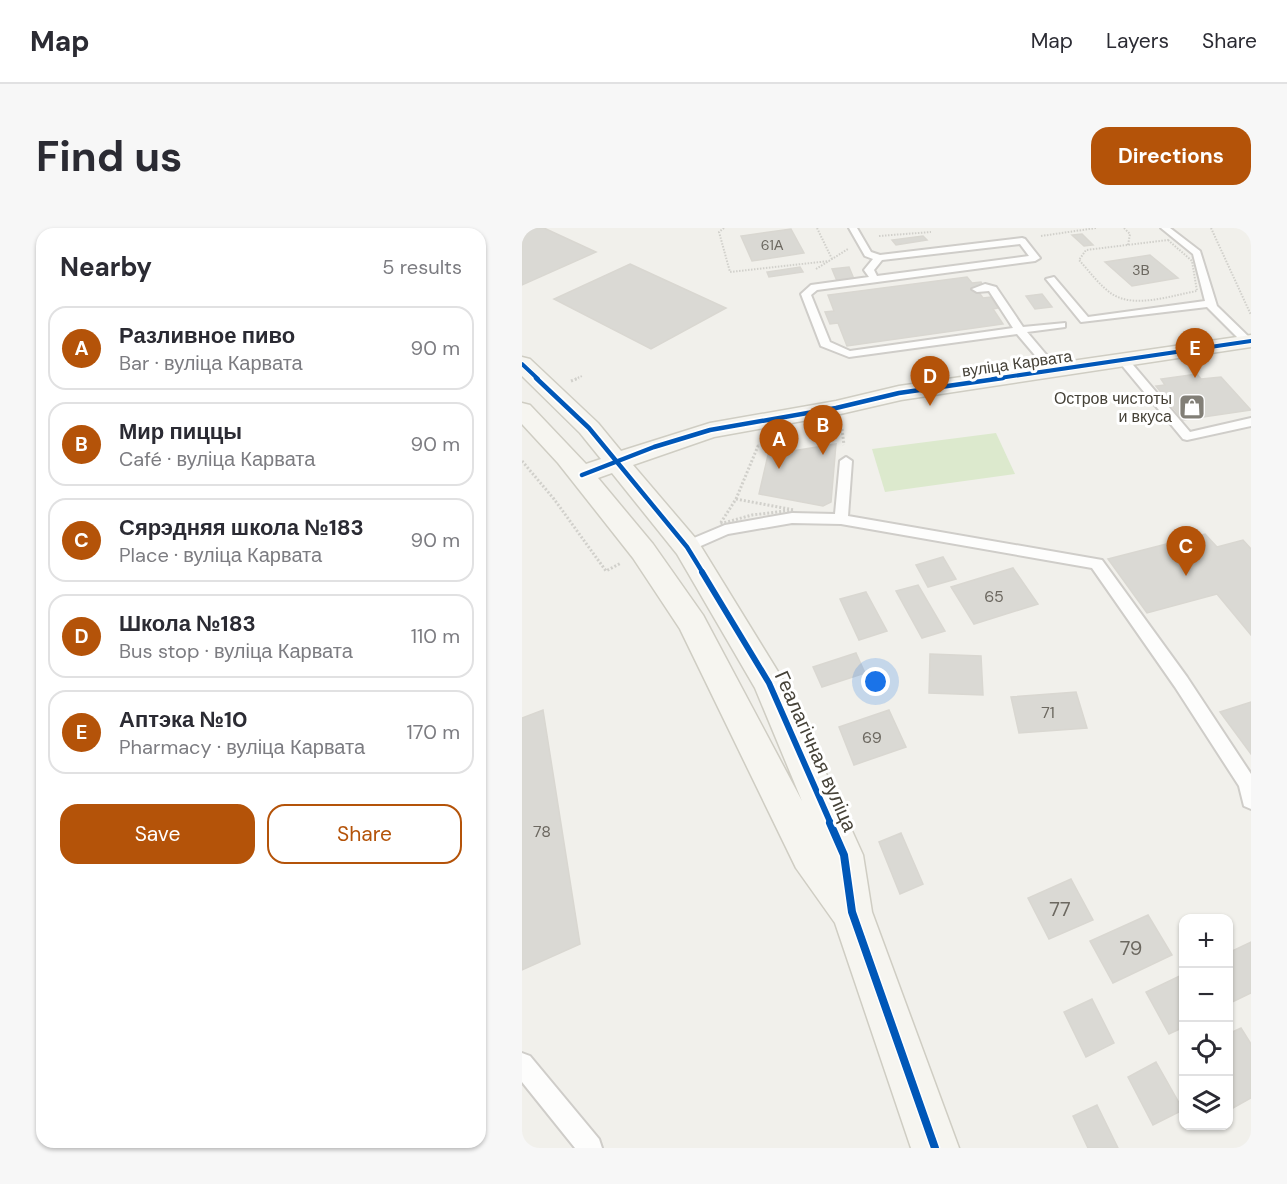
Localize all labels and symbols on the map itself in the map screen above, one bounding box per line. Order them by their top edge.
house number: 61А [761,236,784,254]
house number: 3В [1132,261,1150,279]
pin: E [1176,328,1214,378]
street label: вуліца Карвата [961,345,1074,382]
pin: D [910,356,950,406]
place label: Остров чистоты и вкуса [1054,388,1172,427]
shop icon: Остров чистоты и вкуса [1177,392,1207,422]
pin: B [804,406,842,455]
pin: A [760,420,798,469]
pin: C [1166,526,1206,576]
house number: 65 [984,586,1004,607]
street label: Геалагічная вуліца [769,666,864,836]
your location [861,667,890,696]
house number: 71 [1041,702,1055,723]
house number: 69 [862,727,882,748]
house number: 78 [533,821,551,842]
house number: 77 [1049,896,1071,922]
house number: 79 [1120,935,1142,961]

